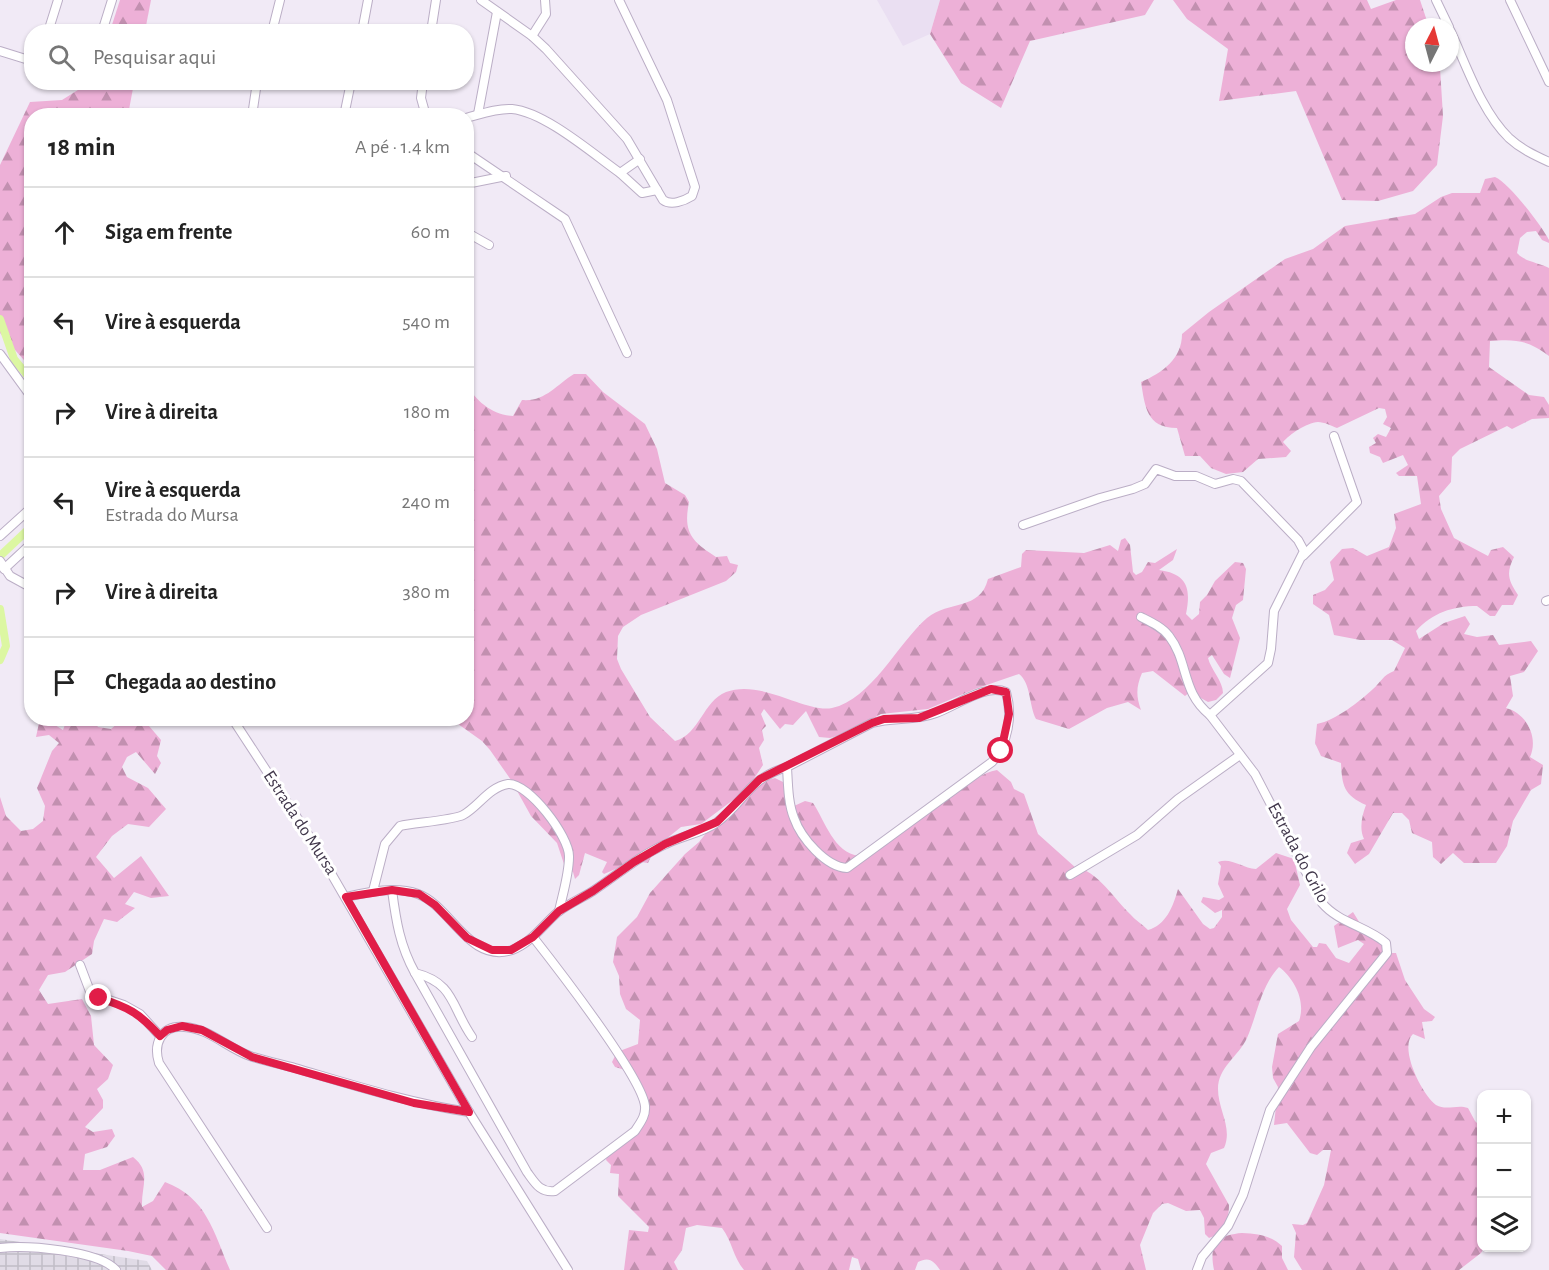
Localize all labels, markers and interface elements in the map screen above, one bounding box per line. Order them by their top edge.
north arrow [1405,18,1459,72]
search box [24,24,474,90]
icon: search [45,41,78,74]
text: Pesquisar aqui [93,46,216,68]
text: 18 min [48,134,116,160]
text: A pé · 1.4 km [355,137,450,157]
icon: ahead [48,216,81,249]
text: Siga em frente [105,221,232,243]
text: 60 m [411,222,450,242]
icon: left [48,306,81,339]
text: Vire à esquerda [105,311,241,333]
text: 540 m [402,312,450,332]
icon: right [48,396,81,429]
text: Vire à direita [105,401,218,423]
text: 180 m [404,402,450,422]
text: Vire à esquerda [105,479,241,501]
icon: left [48,486,81,519]
text: 240 m [401,492,450,512]
text: Estrada do Mursa [105,505,239,525]
icon: right [48,576,81,609]
text: Vire à direita [105,581,218,603]
text: 380 m [402,582,450,602]
icon: arrive [48,666,81,699]
text: Chegada ao destino [105,671,276,693]
route start [987,737,1013,763]
street label: Estrada do Mursa [260,768,340,878]
street label: Estrada do Grilo [1264,800,1332,906]
route end [85,984,111,1010]
map controls [1477,1090,1531,1252]
button: + [1477,1090,1531,1144]
button: − [1477,1144,1531,1198]
button: layers [1477,1198,1531,1252]

